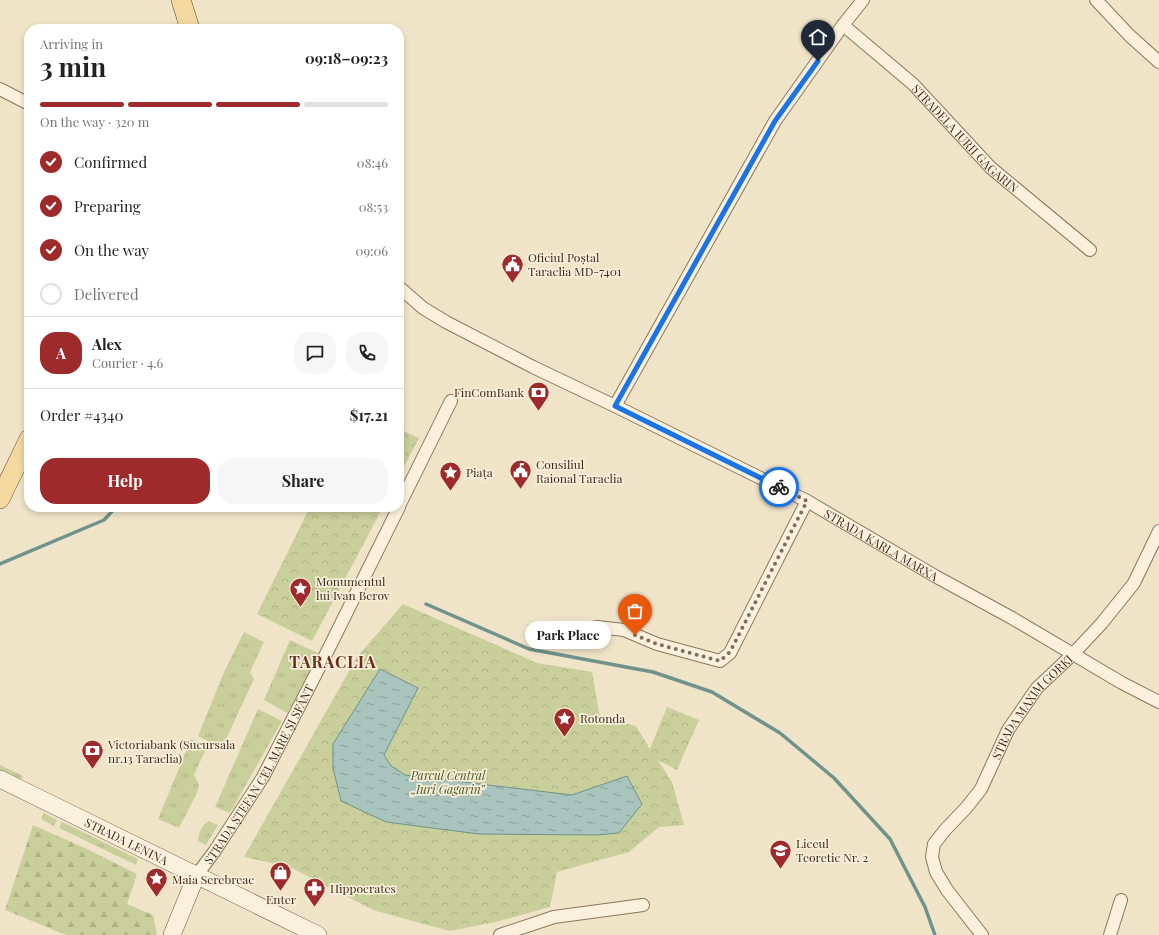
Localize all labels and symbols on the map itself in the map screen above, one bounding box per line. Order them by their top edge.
pin [801,20,835,61]
street label: STRADELA IURII GAGARIN [909,80,1022,196]
place label: Oficiul Poștal Taraclia MD-7401 [528,249,622,279]
public building icon: Oficiul Poștal Taraclia MD-7401 [500,251,526,284]
bank icon: FinComBank [526,379,552,412]
place label: FinComBank [454,384,524,400]
place label: Consiliul Raional Taraclia [536,456,622,486]
public building icon: Consiliul Raional Taraclia [508,458,534,491]
place icon: Piața [438,459,464,492]
place label: Piața [466,464,493,480]
courier [759,467,799,507]
street label: STRADA KARLA MARXA [822,505,942,584]
place label: Monumentul lui Ivan Berov [316,573,390,603]
place icon: Monumentul lui Ivan Berov [288,575,314,608]
pin [618,594,652,635]
callout: Park Place [525,621,611,649]
district label: TARACLIA [289,651,377,672]
street label: STRADA MAXIM GORKI [988,651,1076,762]
street label: STRADA ȘTEFAN CEL MARE ȘI SFÂNT [200,681,317,867]
place icon: Rotonda [552,705,578,738]
place label: Rotonda [580,710,625,726]
place label: Victoriabank (Sucursala nr.13 Taraclia) [107,736,235,766]
bank icon: Victoriabank (Sucursala nr.13 Taraclia) [79,738,105,771]
park label: Parcul Central „Iuri Gagarin” [410,767,486,797]
street label: STRADA LENINA [82,814,171,869]
place label: Liceul Teoretic Nr. 2 [796,835,869,865]
school or university icon: Liceul Teoretic Nr. 2 [768,837,794,870]
shop icon: Enter [268,859,294,892]
place icon: Maia Serebreac [144,866,170,899]
place label: Maia Serebreac [172,871,254,887]
pharmacy icon: Hippocrates [302,875,328,908]
place label: Hippocrates [330,880,396,896]
place label: Enter [266,891,297,907]

